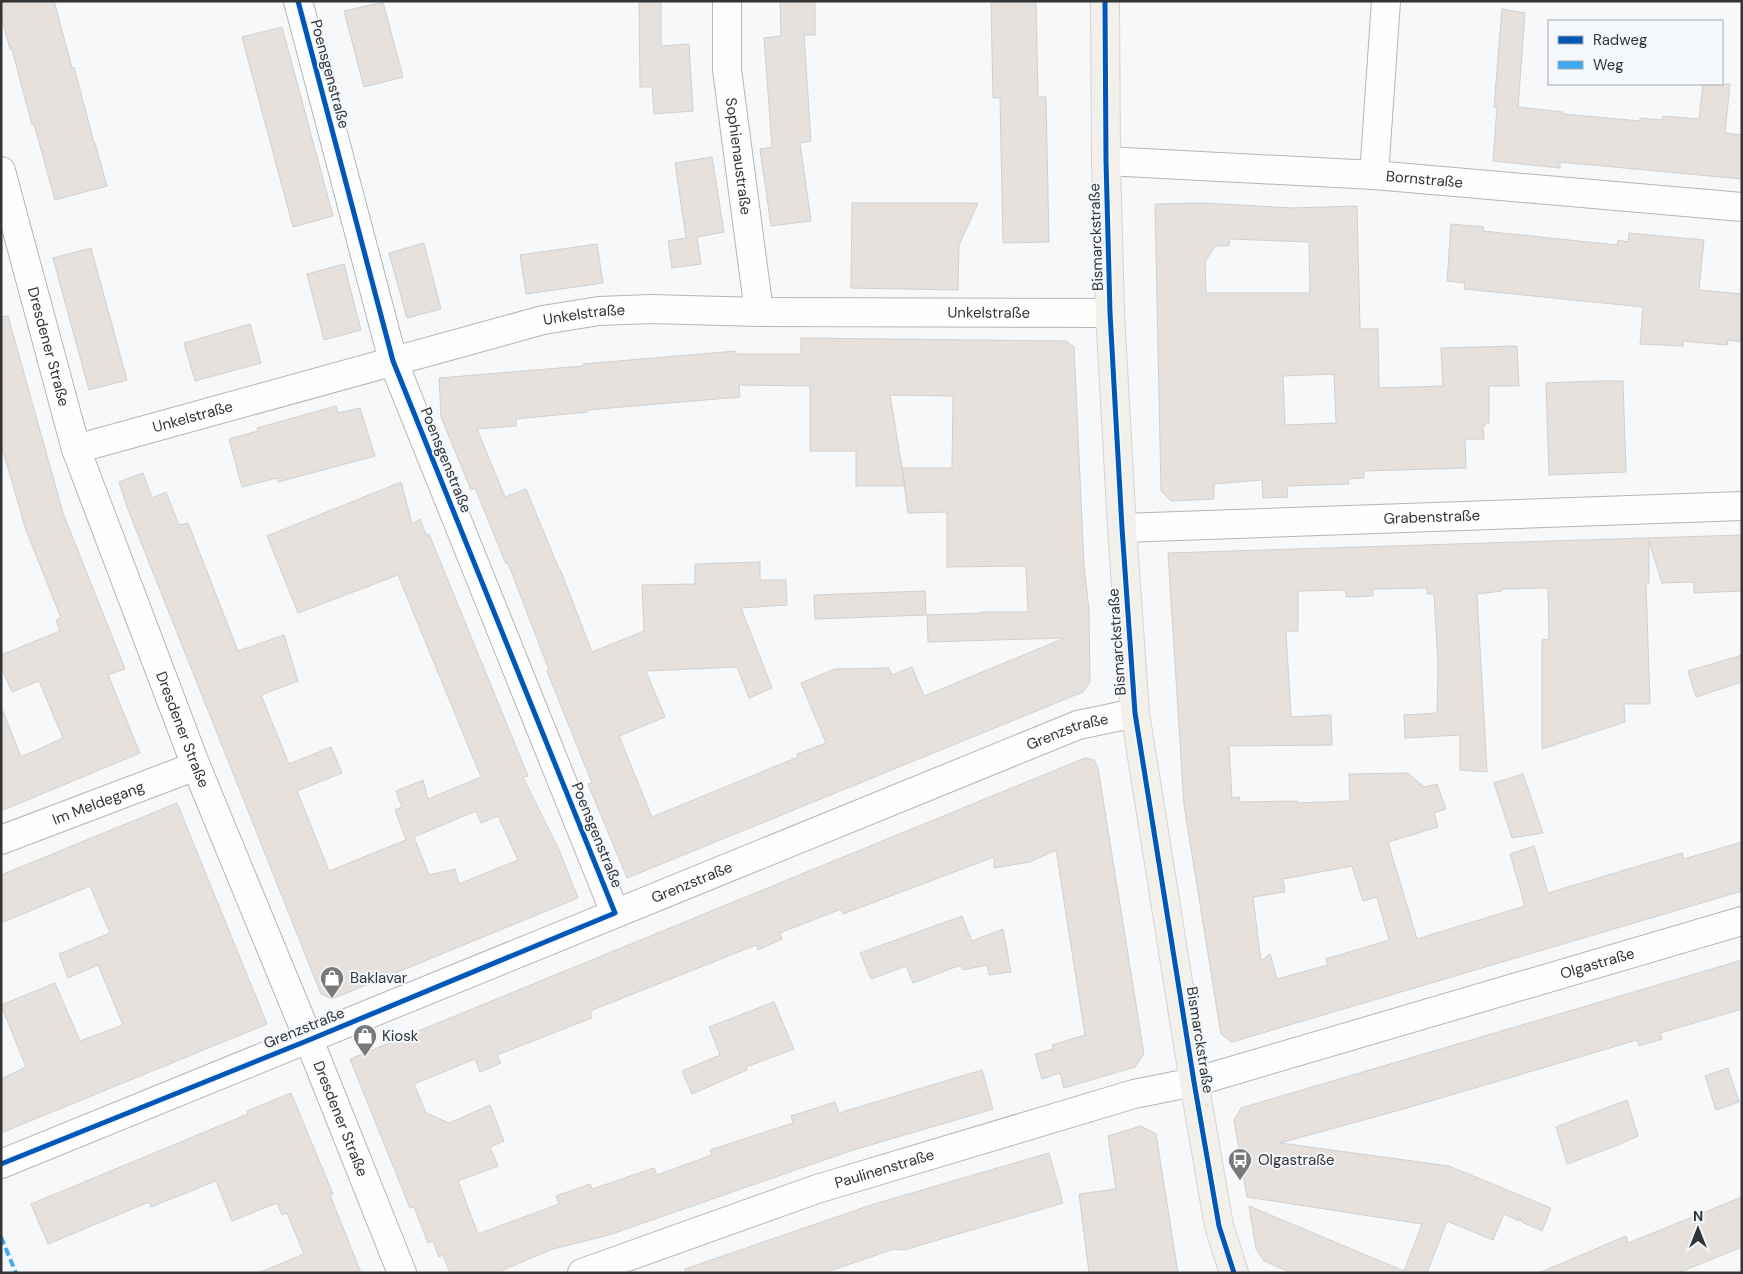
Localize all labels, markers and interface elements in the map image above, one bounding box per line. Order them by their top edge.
street label: Poensgenstraße [306,17,354,131]
legend [1548,20,1723,85]
text: Radweg [1593,30,1647,50]
text: Weg [1593,55,1624,75]
street label: Sophienaustraße [721,96,756,216]
street label: Bornstraße [1385,166,1464,193]
street label: Bismarckstraße [1084,183,1108,291]
street label: Dresdener Straße [23,285,74,409]
street label: Unkelstraße [542,300,625,330]
street label: Unkelstraße [947,303,1030,323]
street label: Unkelstraße [150,396,235,437]
street label: Poensgenstraße [416,404,476,516]
street label: Grabenstraße [1383,505,1480,529]
street label: Bismarckstraße [1103,588,1131,696]
street label: Dresdener Straße [151,669,214,791]
street label: Grenzstraße [1023,709,1110,755]
street label: Im Meldegang [49,777,147,830]
street label: Poensgenstraße [567,779,627,891]
street label: Grenzstraße [648,857,735,908]
street label: Olgastraße [1558,943,1637,984]
shop icon: Baklavar [319,965,345,999]
place label: Baklavar [350,968,408,988]
street label: Bismarckstraße [1182,985,1218,1095]
street label: Grenzstraße [261,1003,347,1053]
shop icon: Kiosk [352,1023,378,1057]
place label: Kiosk [382,1026,419,1046]
street label: Dresdener Straße [308,1058,372,1179]
street label: Paulinenstraße [832,1144,937,1193]
bus stop icon: Olgastraße [1227,1147,1253,1181]
place label: Olgastraße [1258,1150,1335,1170]
north arrow [1673,1204,1723,1254]
text: N [1693,1207,1703,1225]

